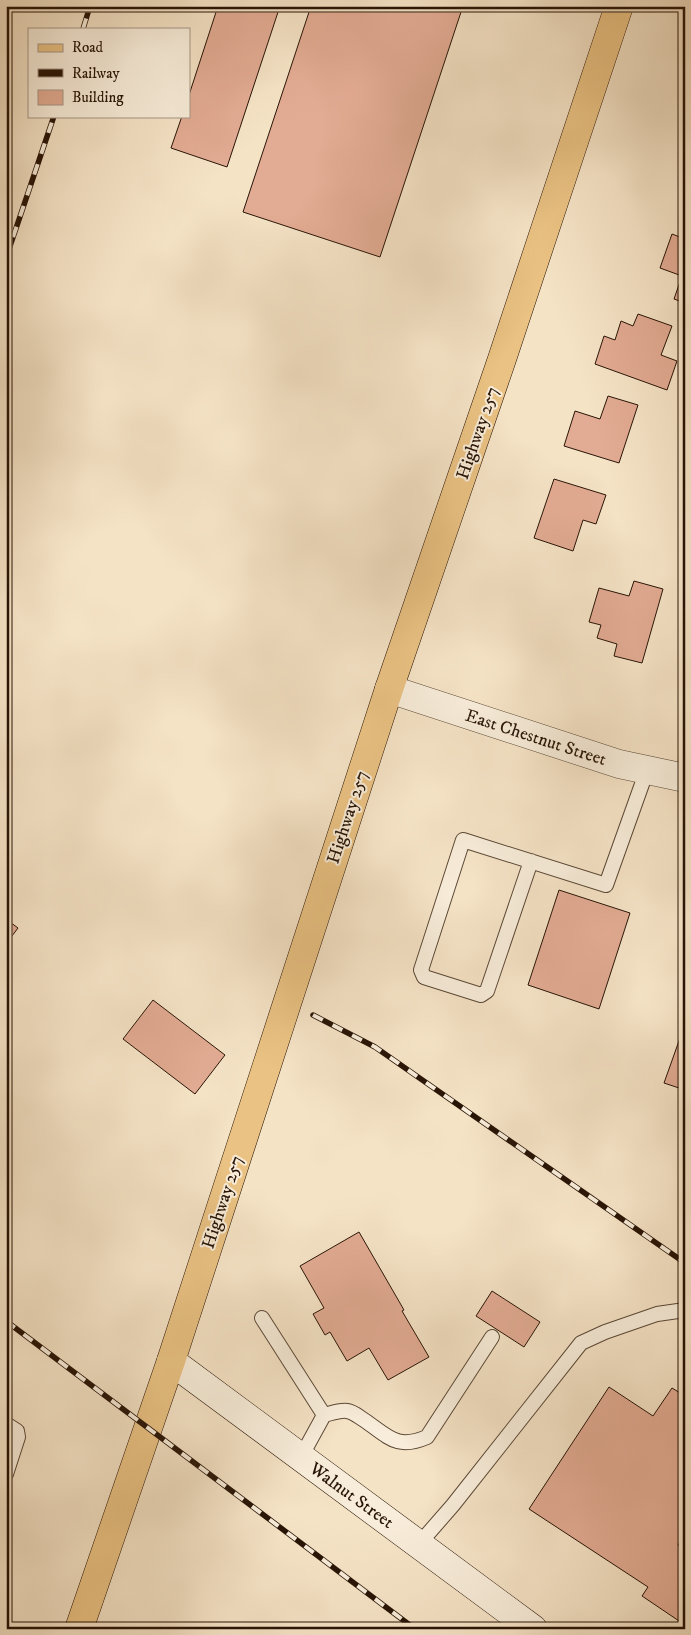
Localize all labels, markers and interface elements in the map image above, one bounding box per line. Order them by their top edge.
legend [28,28,190,118]
text: Road [72,38,104,57]
text: Railway [72,64,120,83]
text: Building [72,88,124,107]
street label: Highway 257 [452,384,504,483]
street label: East Chestnut Street [462,705,609,771]
street label: Highway 257 [323,768,373,867]
street label: Highway 257 [198,1153,248,1252]
street label: Walnut Street [304,1457,398,1534]

